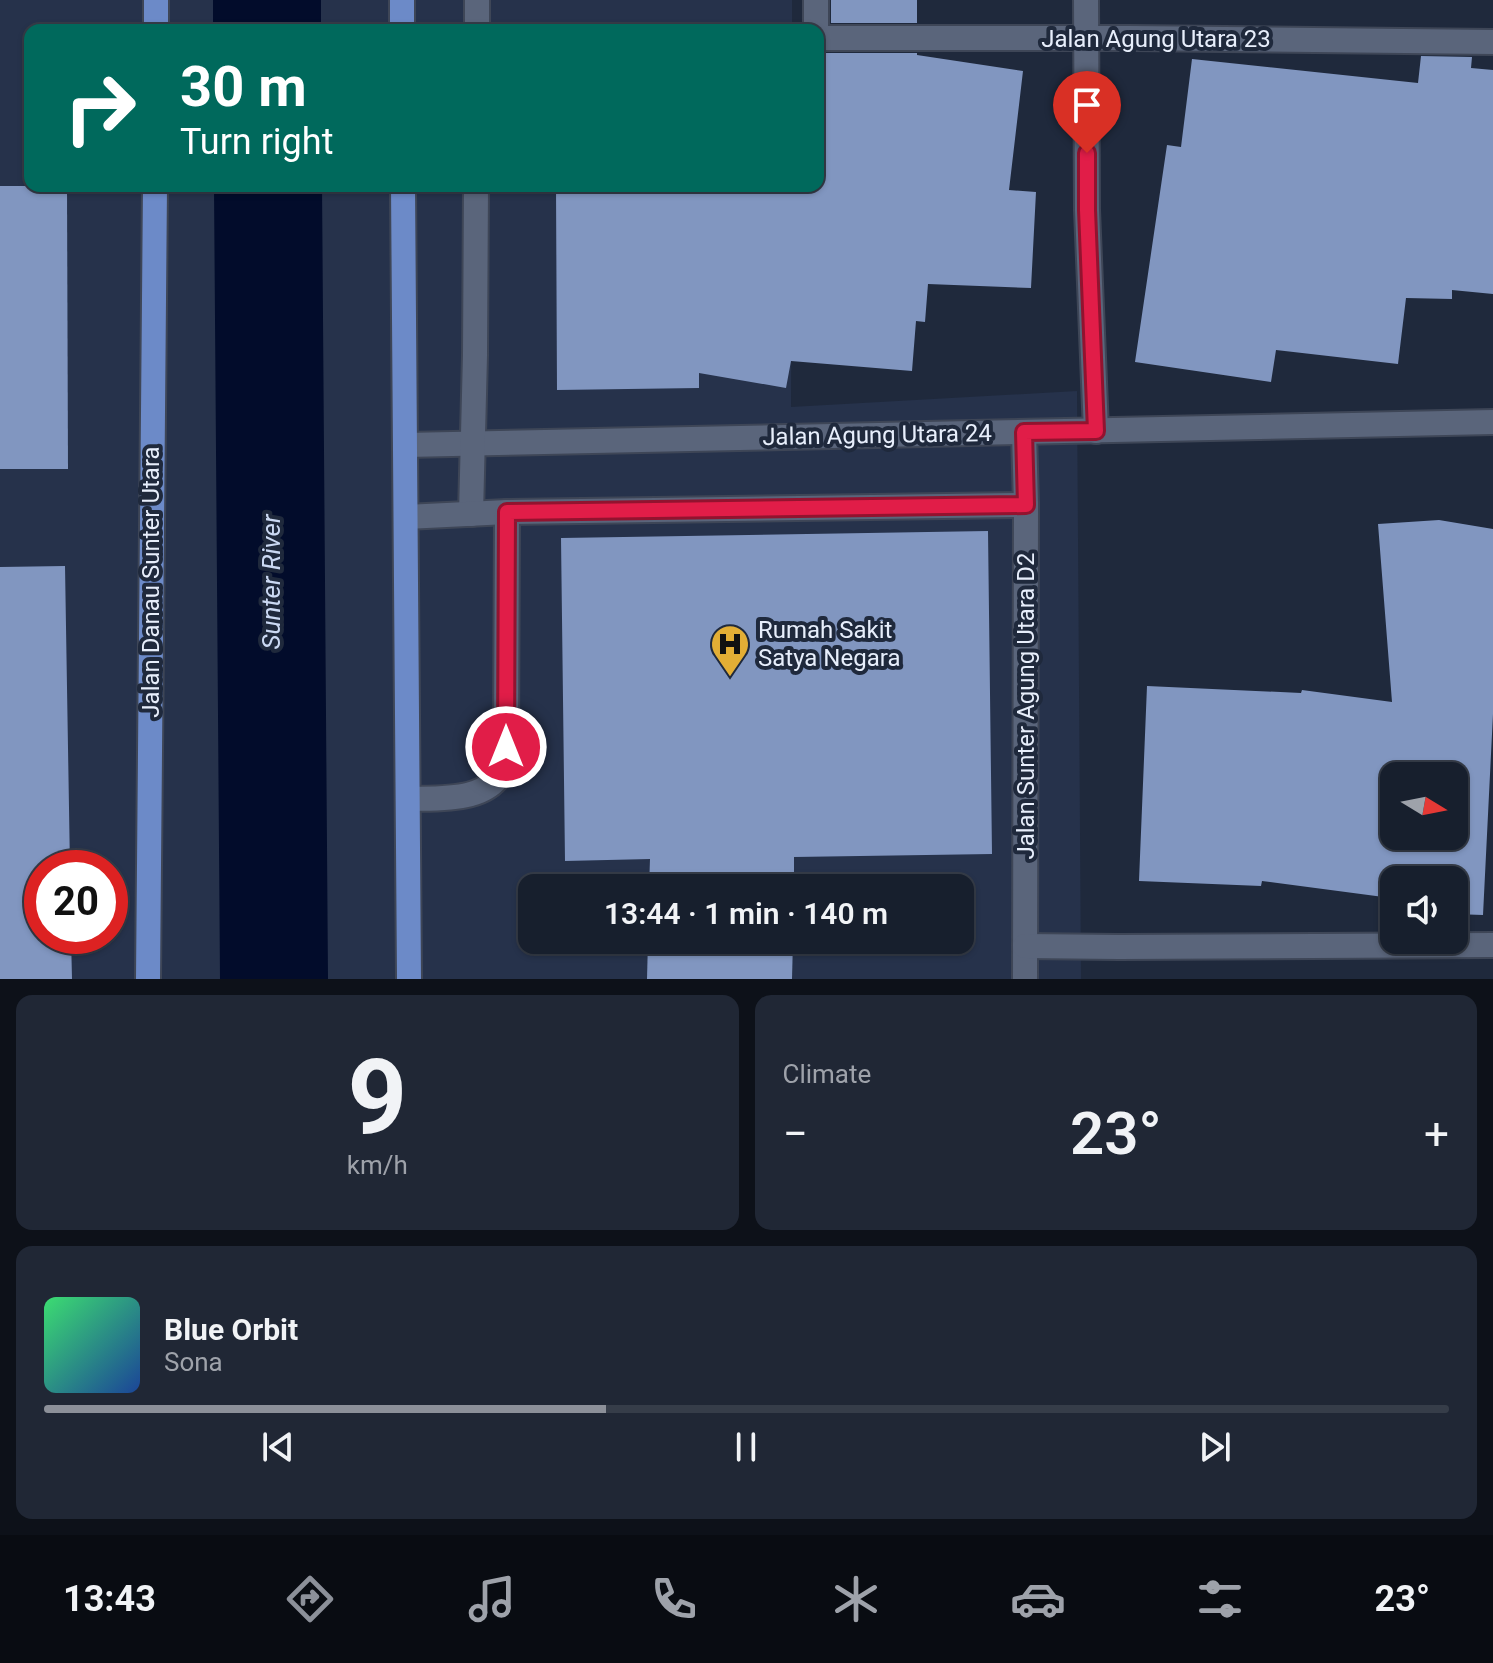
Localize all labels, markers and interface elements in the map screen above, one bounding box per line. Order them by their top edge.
street label: Jalan Agung Utara 23 [1041,25,1271,53]
text: 30 m [180,54,307,120]
icon: right [48,56,152,160]
pin [1053,71,1121,153]
icon: arrive [1065,83,1109,127]
text: Turn right [180,121,333,163]
street label: Jalan Agung Utara 24 [762,419,992,451]
street label: Jalan Danau Sunter Utara [137,446,165,718]
water label: Sunter River [256,513,286,650]
street label: Jalan Sunter Agung Utara D2 [1012,552,1040,860]
place label: Rumah Sakit Satya Negara [758,616,900,672]
hospital icon: Rumah Sakit Satya Negara [709,623,751,678]
position arrow [464,705,548,789]
north arrow [1380,762,1468,850]
map controls [1380,762,1468,954]
speed limit sign: 20 [24,850,128,954]
button: sound [1380,866,1468,954]
text: 13:44 · 1 min · 140 m [604,896,888,931]
text: 9 [347,1037,407,1158]
text: Climate [783,1059,871,1089]
text: 23° [1070,1098,1162,1169]
text: − [783,1108,808,1160]
text: + [1424,1108,1449,1160]
text: km/h [347,1150,408,1180]
text: Blue Orbit [164,1312,298,1347]
text: Sona [164,1347,223,1377]
icon: previous [256,1425,300,1469]
icon: pause [724,1425,768,1469]
icon: next [1193,1425,1237,1469]
icon: directions [282,1571,338,1627]
icon: music [464,1571,520,1627]
icon: phone [646,1571,702,1627]
icon: climate [828,1571,884,1627]
icon: car [1010,1571,1066,1627]
icon: filters [1192,1571,1248,1627]
text: 13:43 [63,1578,156,1620]
text: 23° [1375,1578,1430,1620]

